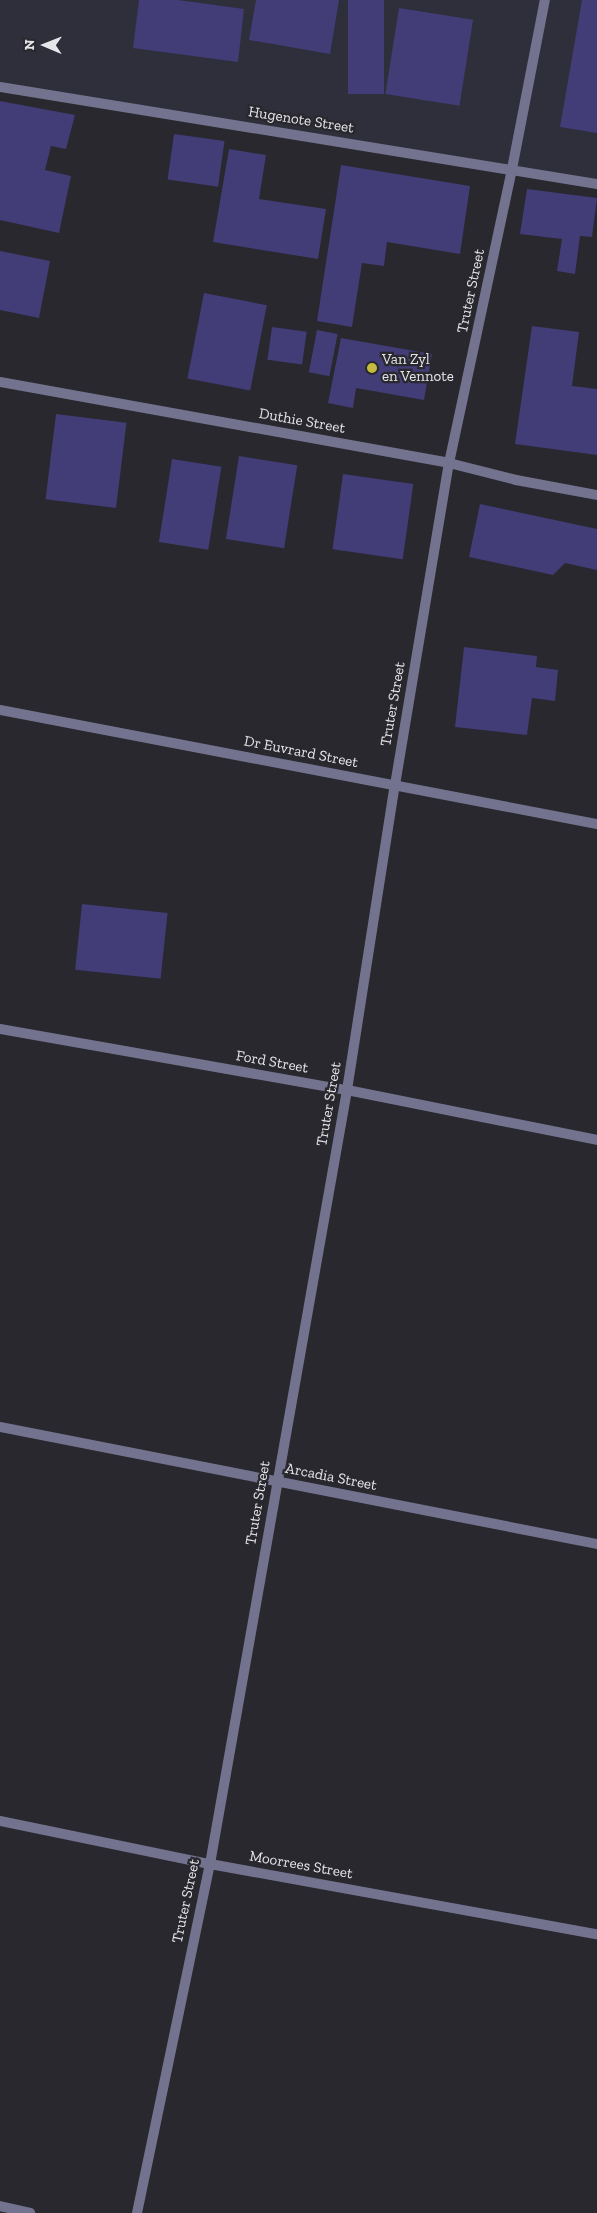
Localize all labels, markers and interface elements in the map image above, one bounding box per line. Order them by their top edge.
north arrow [20,20,70,70]
text: N [21,39,38,50]
street label: Hugenote Street [247,103,355,137]
street label: Truter Street [453,247,489,335]
place label: Van Zyl en Vennote [382,350,454,385]
marker: Van Zyl en Vennote [366,362,378,374]
street label: Duthie Street [258,405,346,437]
street label: Truter Street [377,660,409,748]
street label: Dr Euvrard Street [242,732,360,772]
street label: Ford Street [234,1047,310,1077]
street label: Truter Street [313,1060,345,1148]
street label: Truter Street [242,1459,274,1547]
street label: Arcadia Street [284,1459,378,1495]
street label: Moorrees Street [248,1847,354,1883]
street label: Truter Street [168,1857,204,1945]

